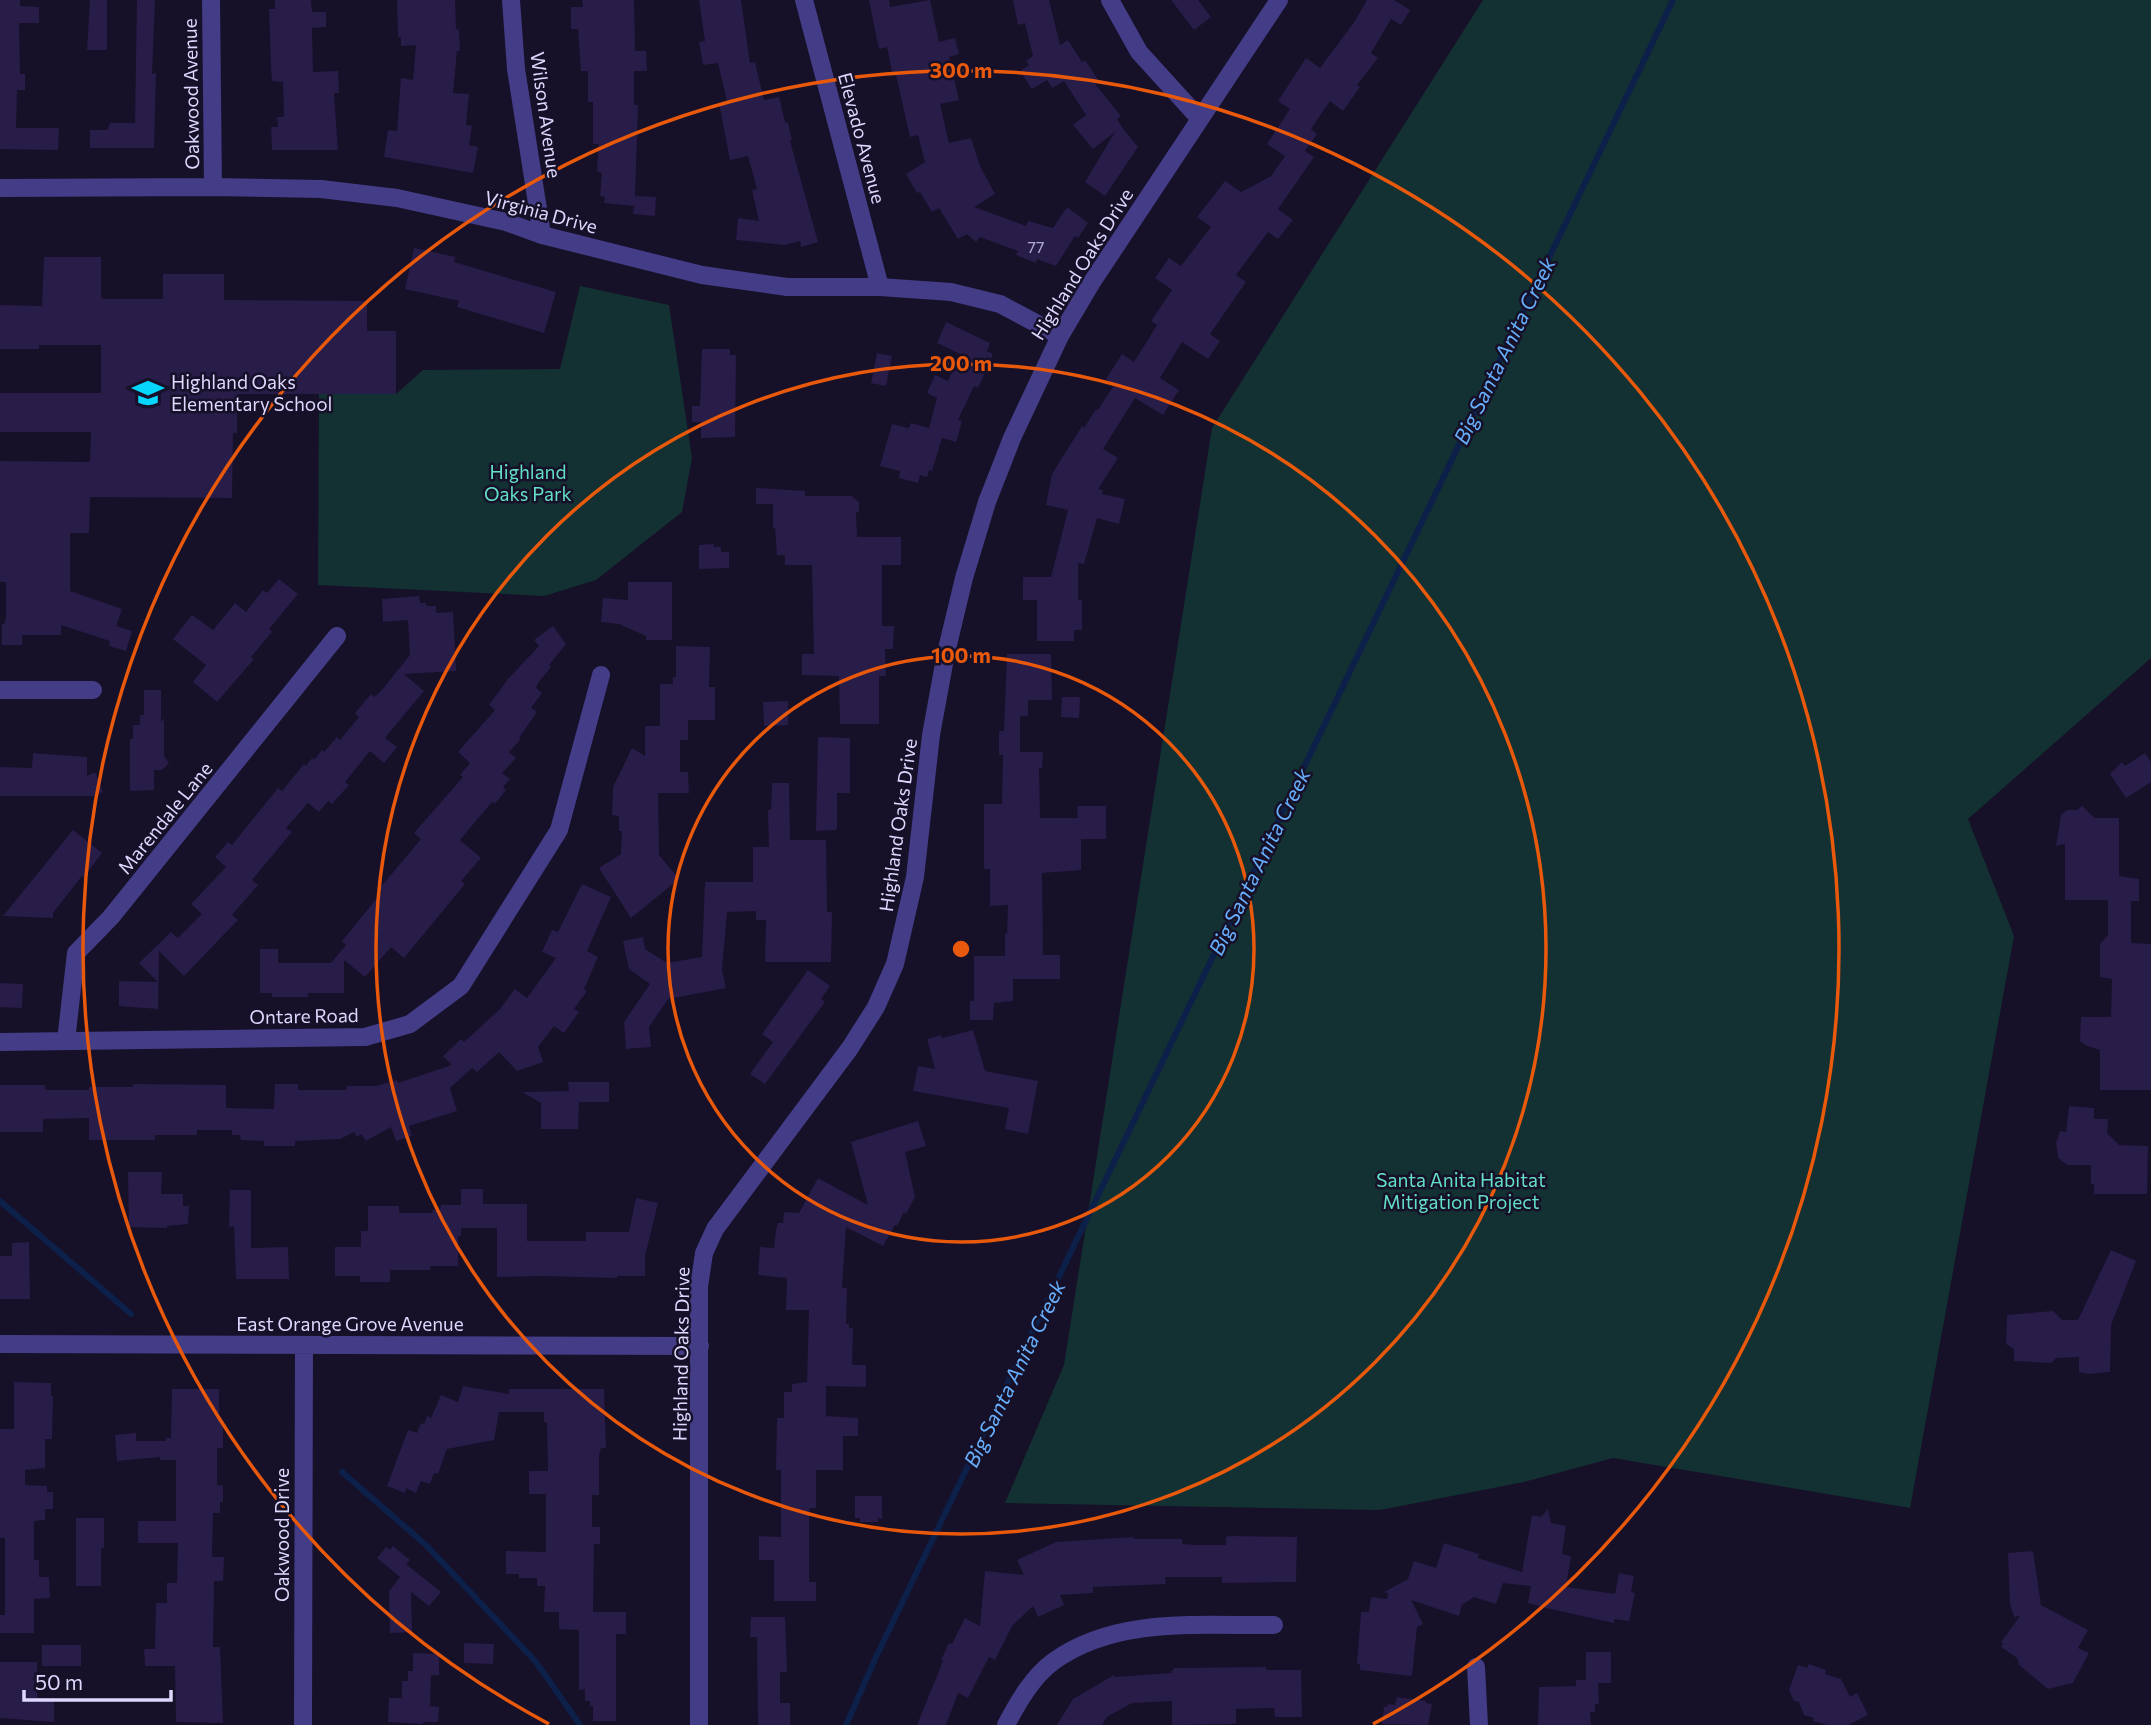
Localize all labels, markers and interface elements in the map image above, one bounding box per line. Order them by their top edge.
street label: Oakwood Avenue [178,18,203,170]
street label: Wilson Avenue [526,50,567,179]
text: 300 m [930,57,992,82]
street label: Elevado Avenue [834,70,891,206]
street label: Highland Oaks Drive [1026,184,1138,344]
street label: Virginia Drive [482,185,600,238]
house number: 77 [1028,237,1044,256]
water label: Big Santa Anita Creek [1448,252,1560,448]
text: 200 m [930,350,992,375]
place label: Highland Oaks Elementary School [171,370,332,415]
school or university icon: Highland Oaks Elementary School [131,376,165,410]
park label: Highland Oaks Park [484,460,572,505]
text: 100 m [931,642,991,667]
street label: Highland Oaks Drive [874,737,921,913]
street label: Marendale Lane [112,757,217,878]
water label: Big Santa Anita Creek [1203,763,1315,959]
centre of rings [949,937,973,961]
street label: Ontare Road [249,1003,359,1028]
park label: Santa Anita Habitat Mitigation Project [1376,1168,1546,1213]
street label: Highland Oaks Drive [667,1267,694,1441]
water label: Big Santa Anita Creek [958,1275,1070,1471]
street label: East Orange Grove Avenue [236,1312,464,1335]
street label: Oakwood Drive [270,1468,293,1602]
scale bar [24,1658,172,1702]
text: 50 m [35,1669,83,1694]

